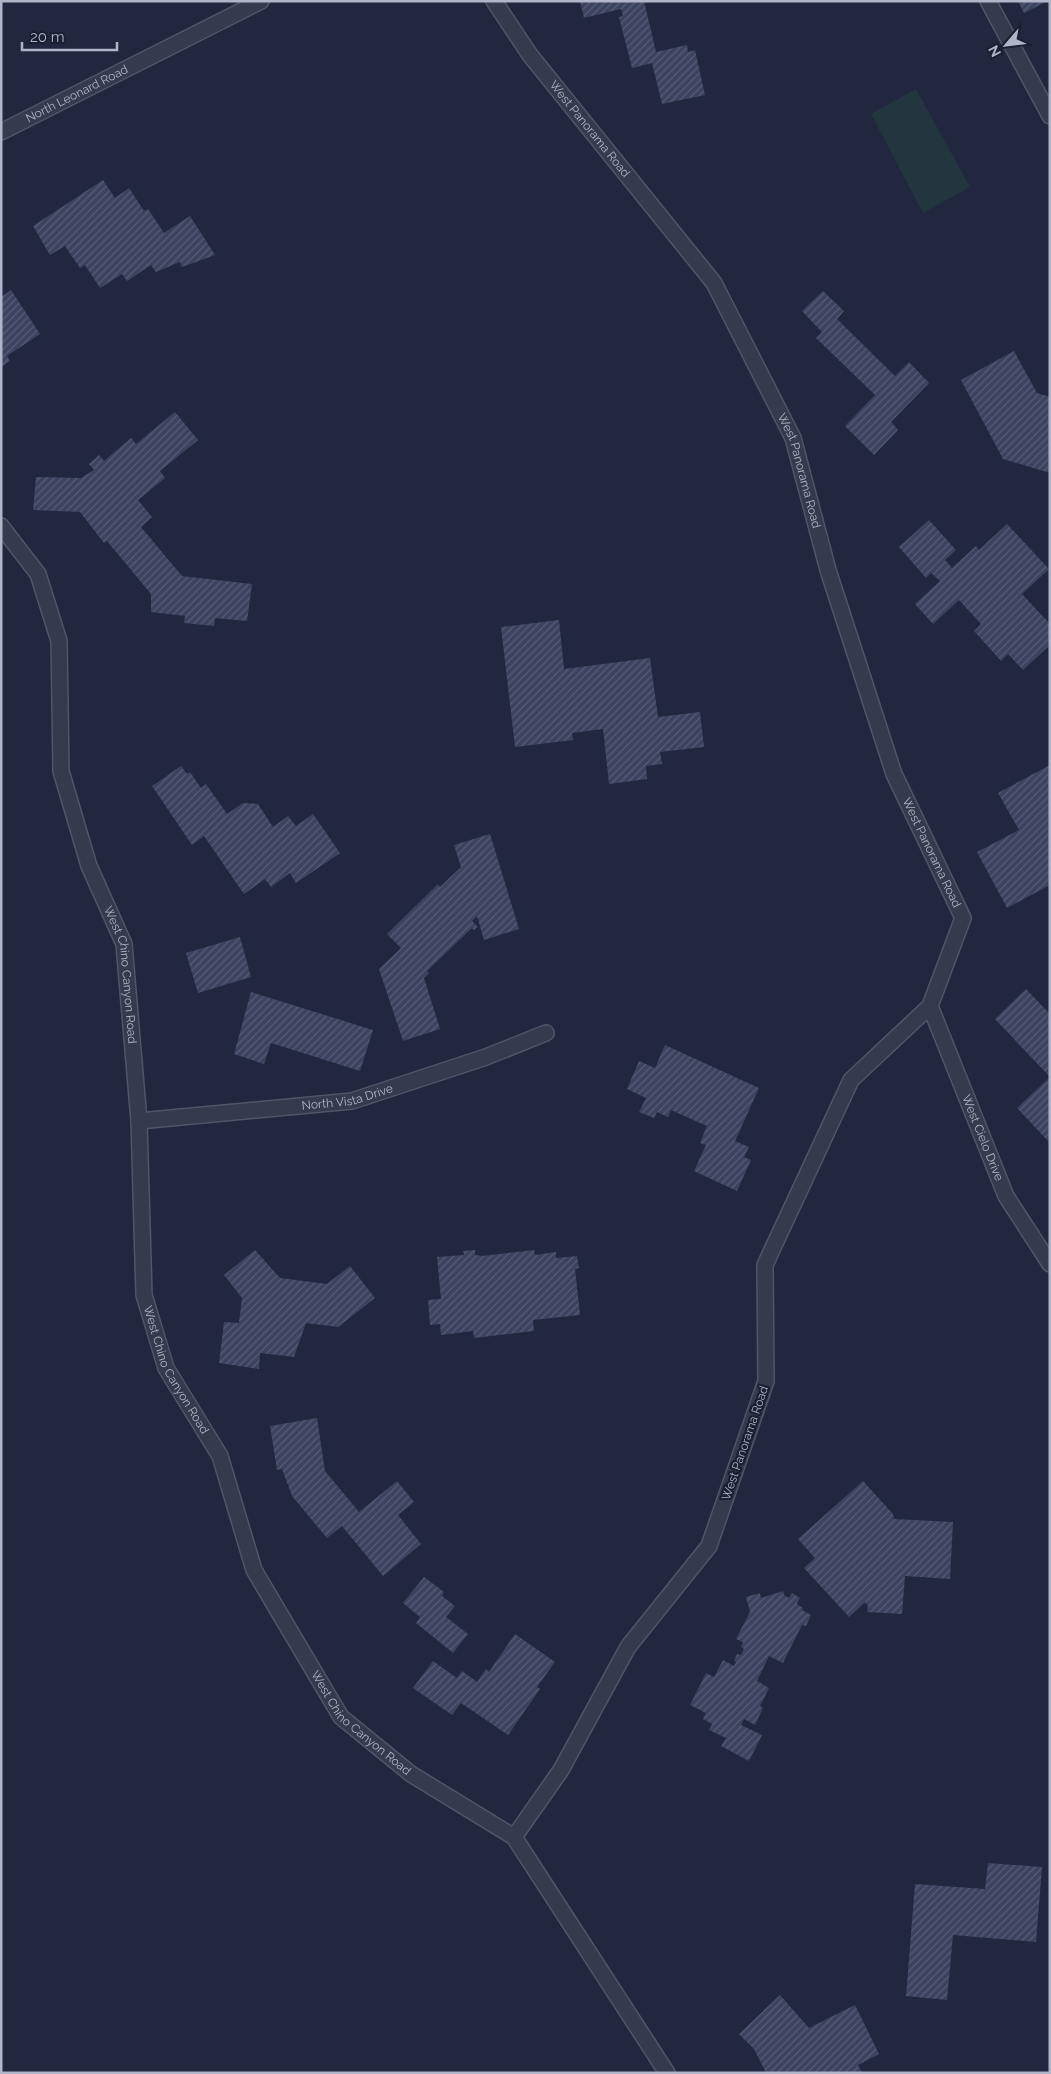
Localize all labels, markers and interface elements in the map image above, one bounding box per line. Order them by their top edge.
scale bar [22,20,118,52]
north arrow [981,20,1031,70]
text: 20 m [30,28,65,46]
text: N [985,43,1004,60]
street label: North Leonard Road [23,62,130,125]
street label: West Panorama Road [547,78,633,180]
street label: West Panorama Road [775,411,824,530]
street label: West Panorama Road [899,795,964,910]
street label: West Chino Canyon Road [101,904,139,1044]
street label: North Vista Drive [301,1081,395,1113]
street label: West Cielo Drive [959,1093,1006,1183]
street label: West Chino Canyon Road [141,1304,212,1436]
street label: West Panorama Road [719,1384,771,1502]
street label: West Chino Canyon Road [308,1668,414,1778]

